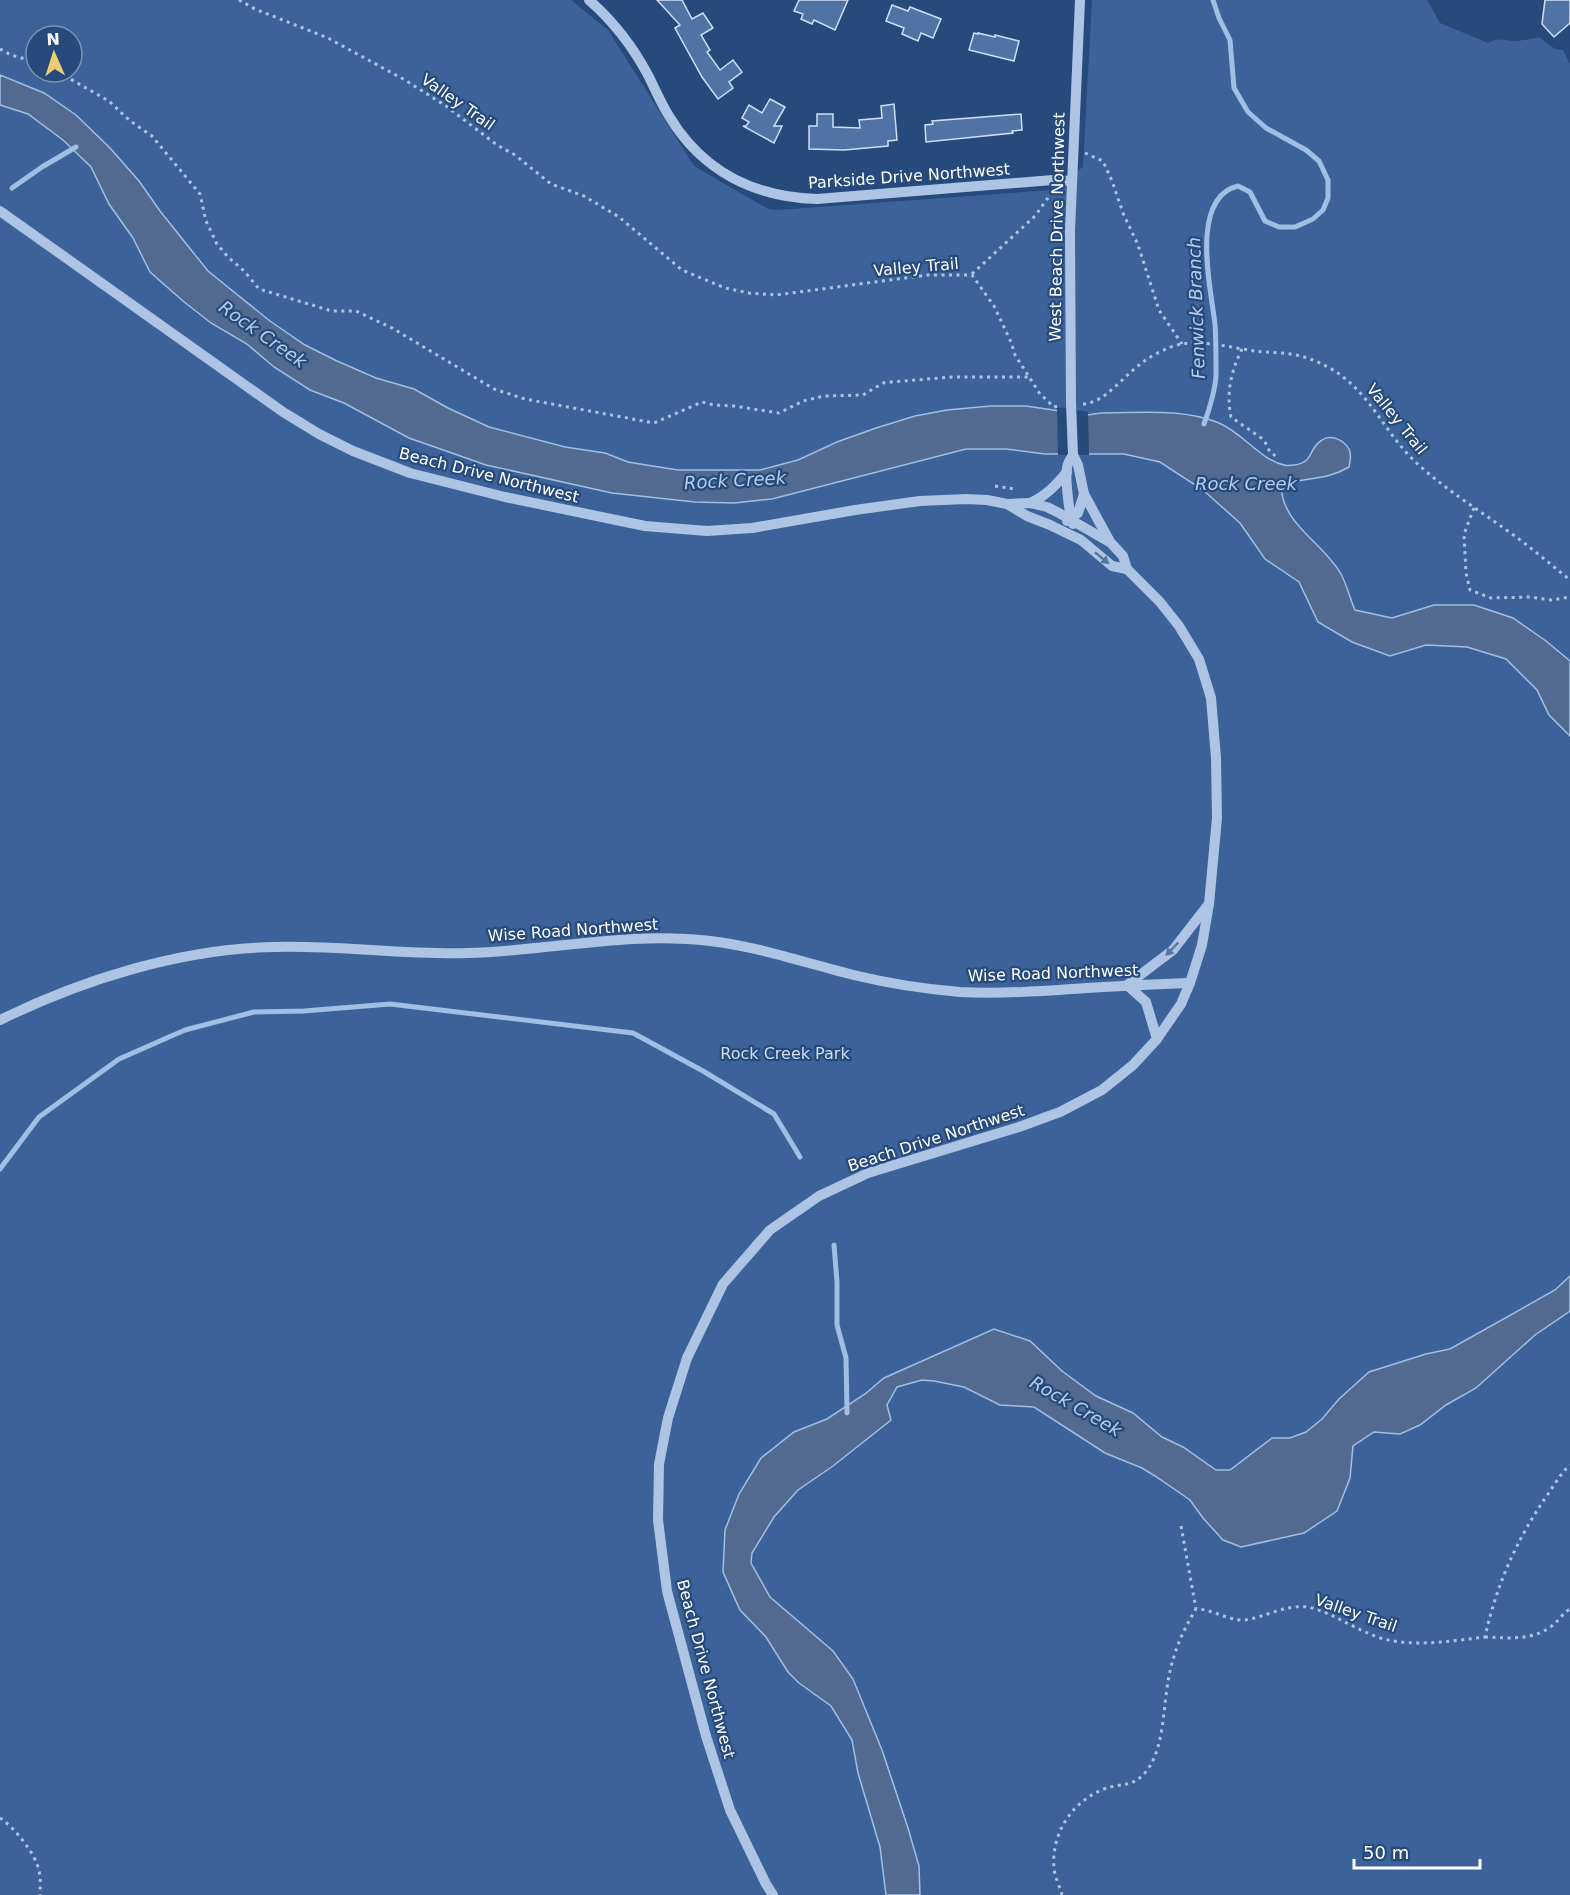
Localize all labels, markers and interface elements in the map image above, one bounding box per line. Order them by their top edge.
north arrow [24,24,84,84]
text: N [46,30,60,49]
street label: Valley Trail [418,70,498,134]
street label: West Beach Drive Northwest [1046,112,1068,342]
street label: Parkside Drive Northwest [807,159,1011,193]
water label: Fenwick Branch [1183,237,1209,379]
street label: Valley Trail [873,254,959,280]
water label: Rock Creek [215,296,312,373]
street label: Valley Trail [1363,380,1431,458]
street label: Beach Drive Northwest [397,443,581,507]
water label: Rock Creek [683,467,788,493]
water label: Rock Creek [1195,473,1299,494]
one-way arrow [1094,552,1110,565]
street label: Wise Road Northwest [487,915,659,945]
one-way arrow [1166,942,1180,956]
street label: Wise Road Northwest [967,961,1139,985]
park label: Rock Creek Park [720,1044,850,1063]
street label: Beach Drive Northwest [845,1100,1027,1176]
water label: Rock Creek [1027,1371,1127,1441]
street label: Beach Drive Northwest [673,1577,739,1761]
street label: Valley Trail [1312,1590,1400,1636]
scale bar [1354,1832,1480,1870]
text: 50 m [1363,1842,1409,1863]

